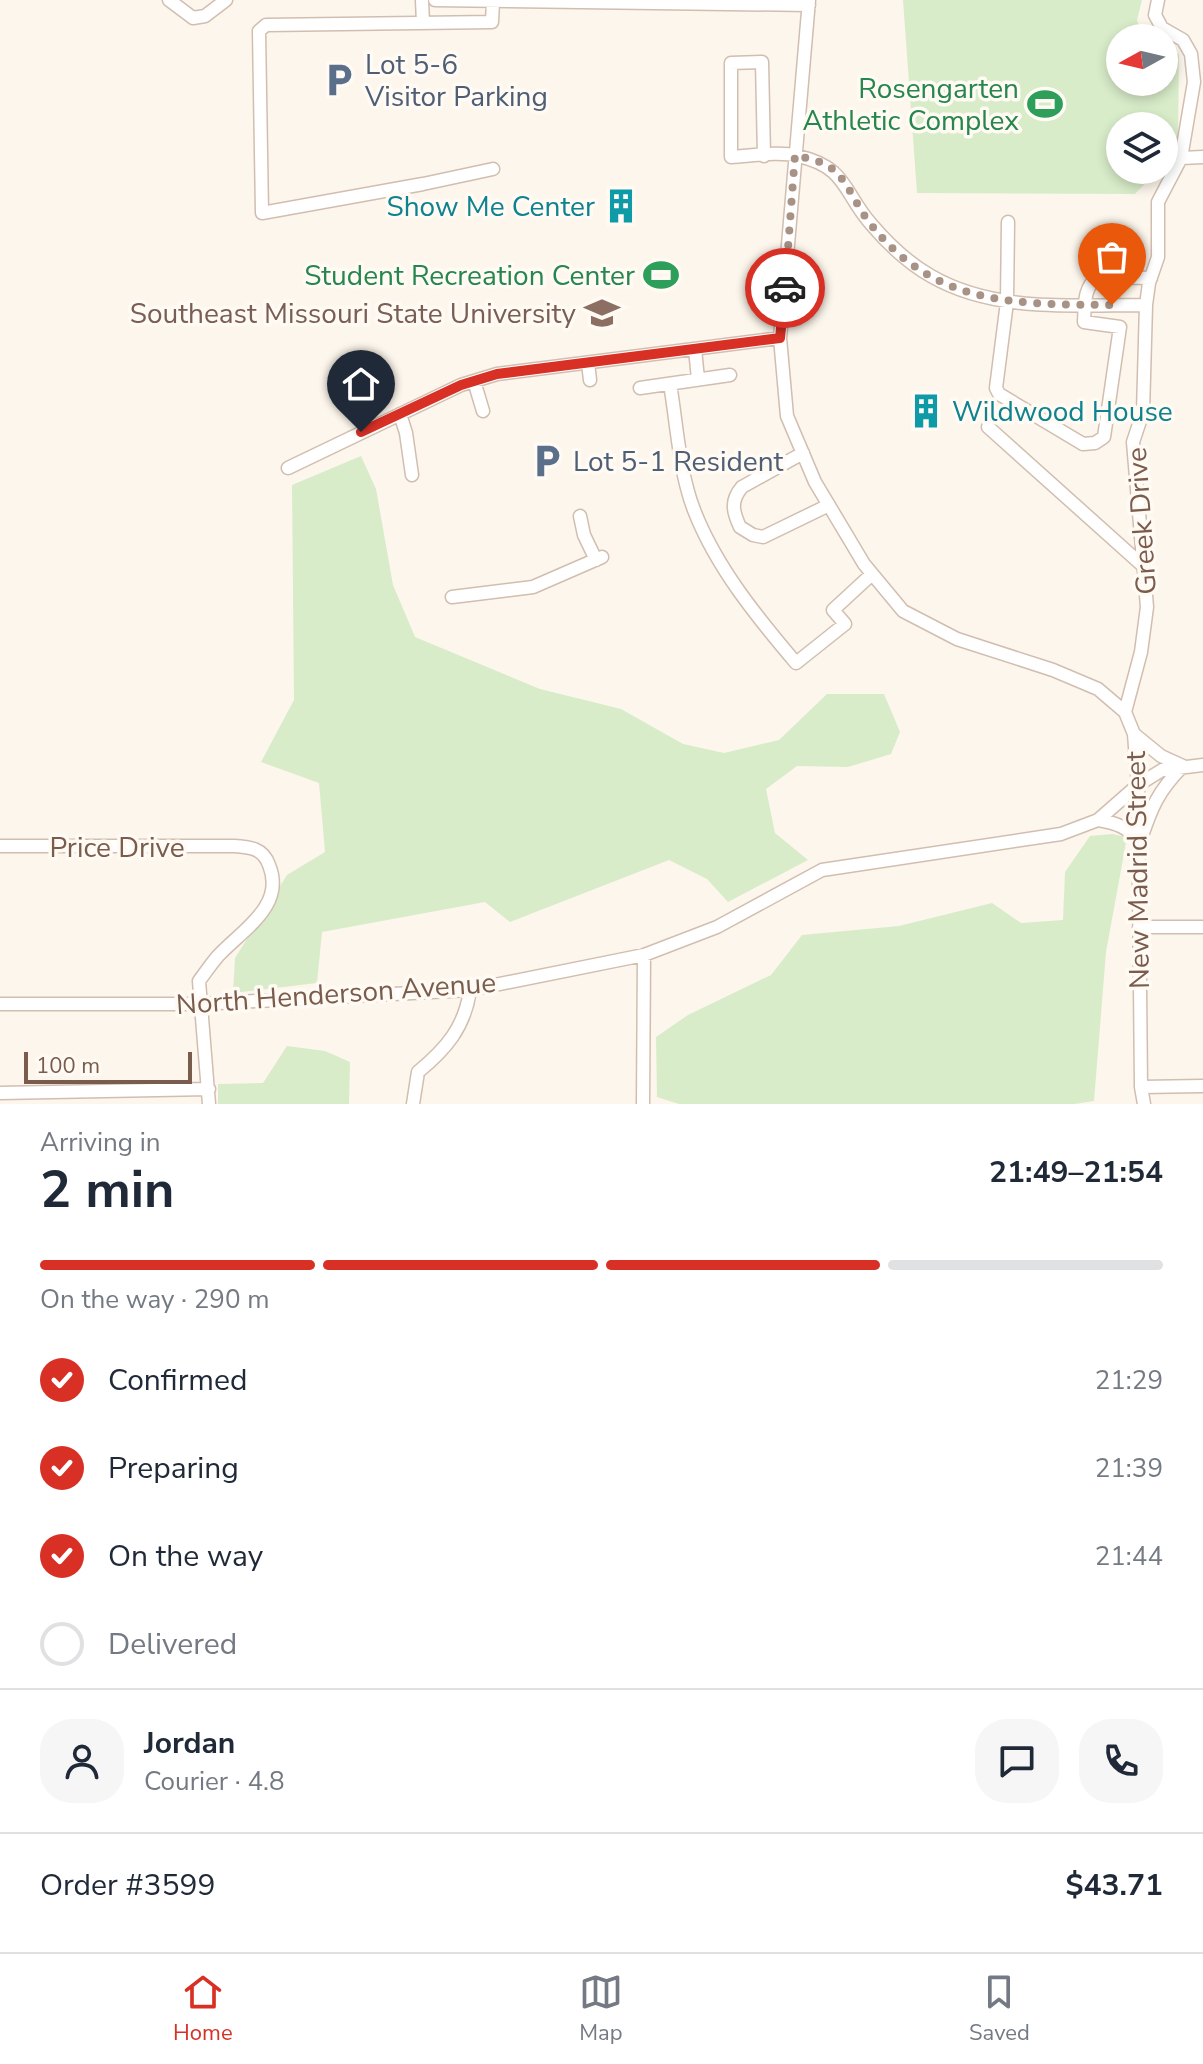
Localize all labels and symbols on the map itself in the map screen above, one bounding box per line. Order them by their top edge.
north arrow [1106,24,1178,96]
place label: Lot 5-6 Visitor Parking [364,46,548,116]
parking icon: Lot 5-6 Visitor Parking [320,61,358,99]
place label: Rosengarten Athletic Complex [802,70,1019,140]
sports icon: Rosengarten Athletic Complex [1026,85,1064,123]
building icon: Show Me Center [602,187,640,225]
place label: Show Me Center [386,188,595,226]
pin [1078,223,1146,305]
courier [745,248,825,328]
sports icon: Student Recreation Center [642,256,680,294]
place label: Student Recreation Center [304,257,635,295]
school or university icon: Southeast Missouri State University [583,294,621,332]
place label: Southeast Missouri State University [130,295,577,333]
pin [327,350,395,432]
building icon: Wildwood House [907,392,945,430]
place label: Wildwood House [952,393,1173,431]
parking icon: Lot 5-1 Resident [528,442,566,480]
place label: Lot 5-1 Resident [573,443,784,481]
street label: Greek Drive [1118,446,1166,596]
street label: New Madrid Street [1117,751,1159,989]
street label: Price Drive [49,829,185,867]
street label: North Henderson Avenue [175,964,497,1024]
scale bar [24,1048,192,1084]

